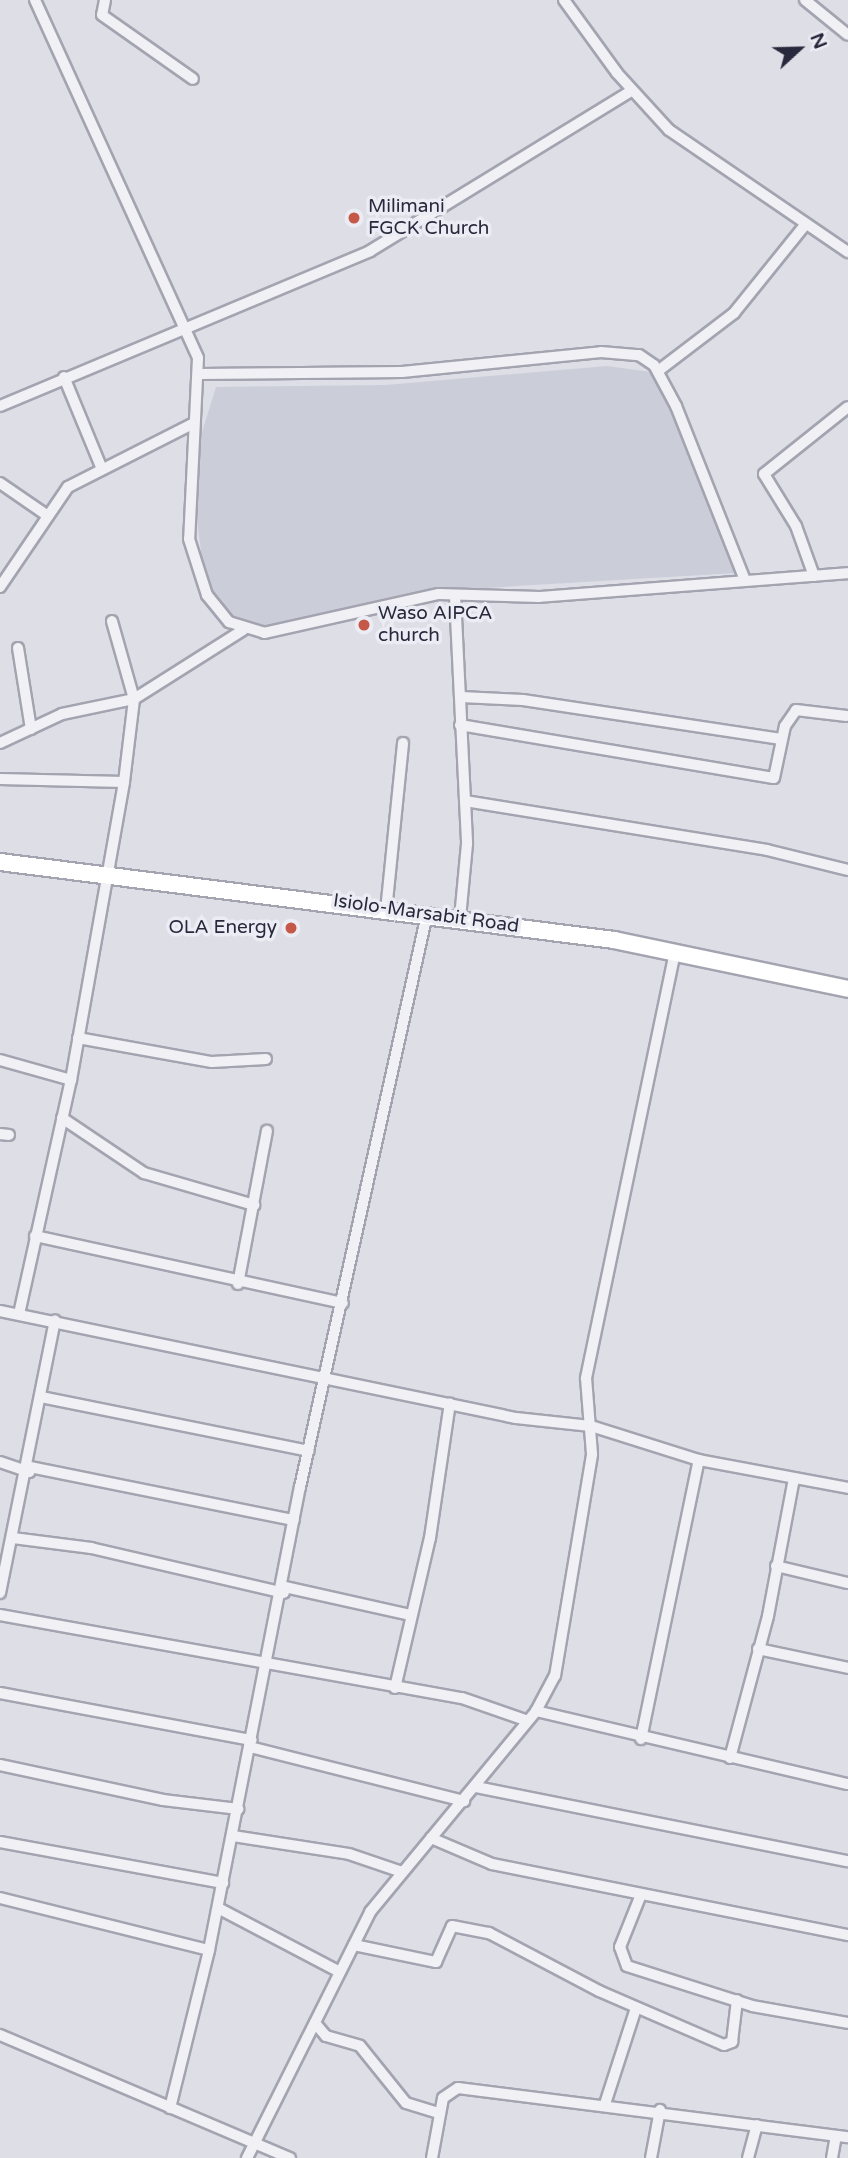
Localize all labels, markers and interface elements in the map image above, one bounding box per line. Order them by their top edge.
north arrow [764,14,834,84]
text: N [805,30,832,52]
place label: Milimani FGCK Church [368,196,489,240]
marker: Milimani FGCK Church [346,210,362,226]
place label: Waso AIPCA church [378,603,492,647]
marker: Waso AIPCA church [356,617,372,633]
street label: Isiolo-Marsabit Road [332,890,520,938]
place label: OLA Energy [168,917,277,939]
marker: OLA Energy [283,920,299,936]

